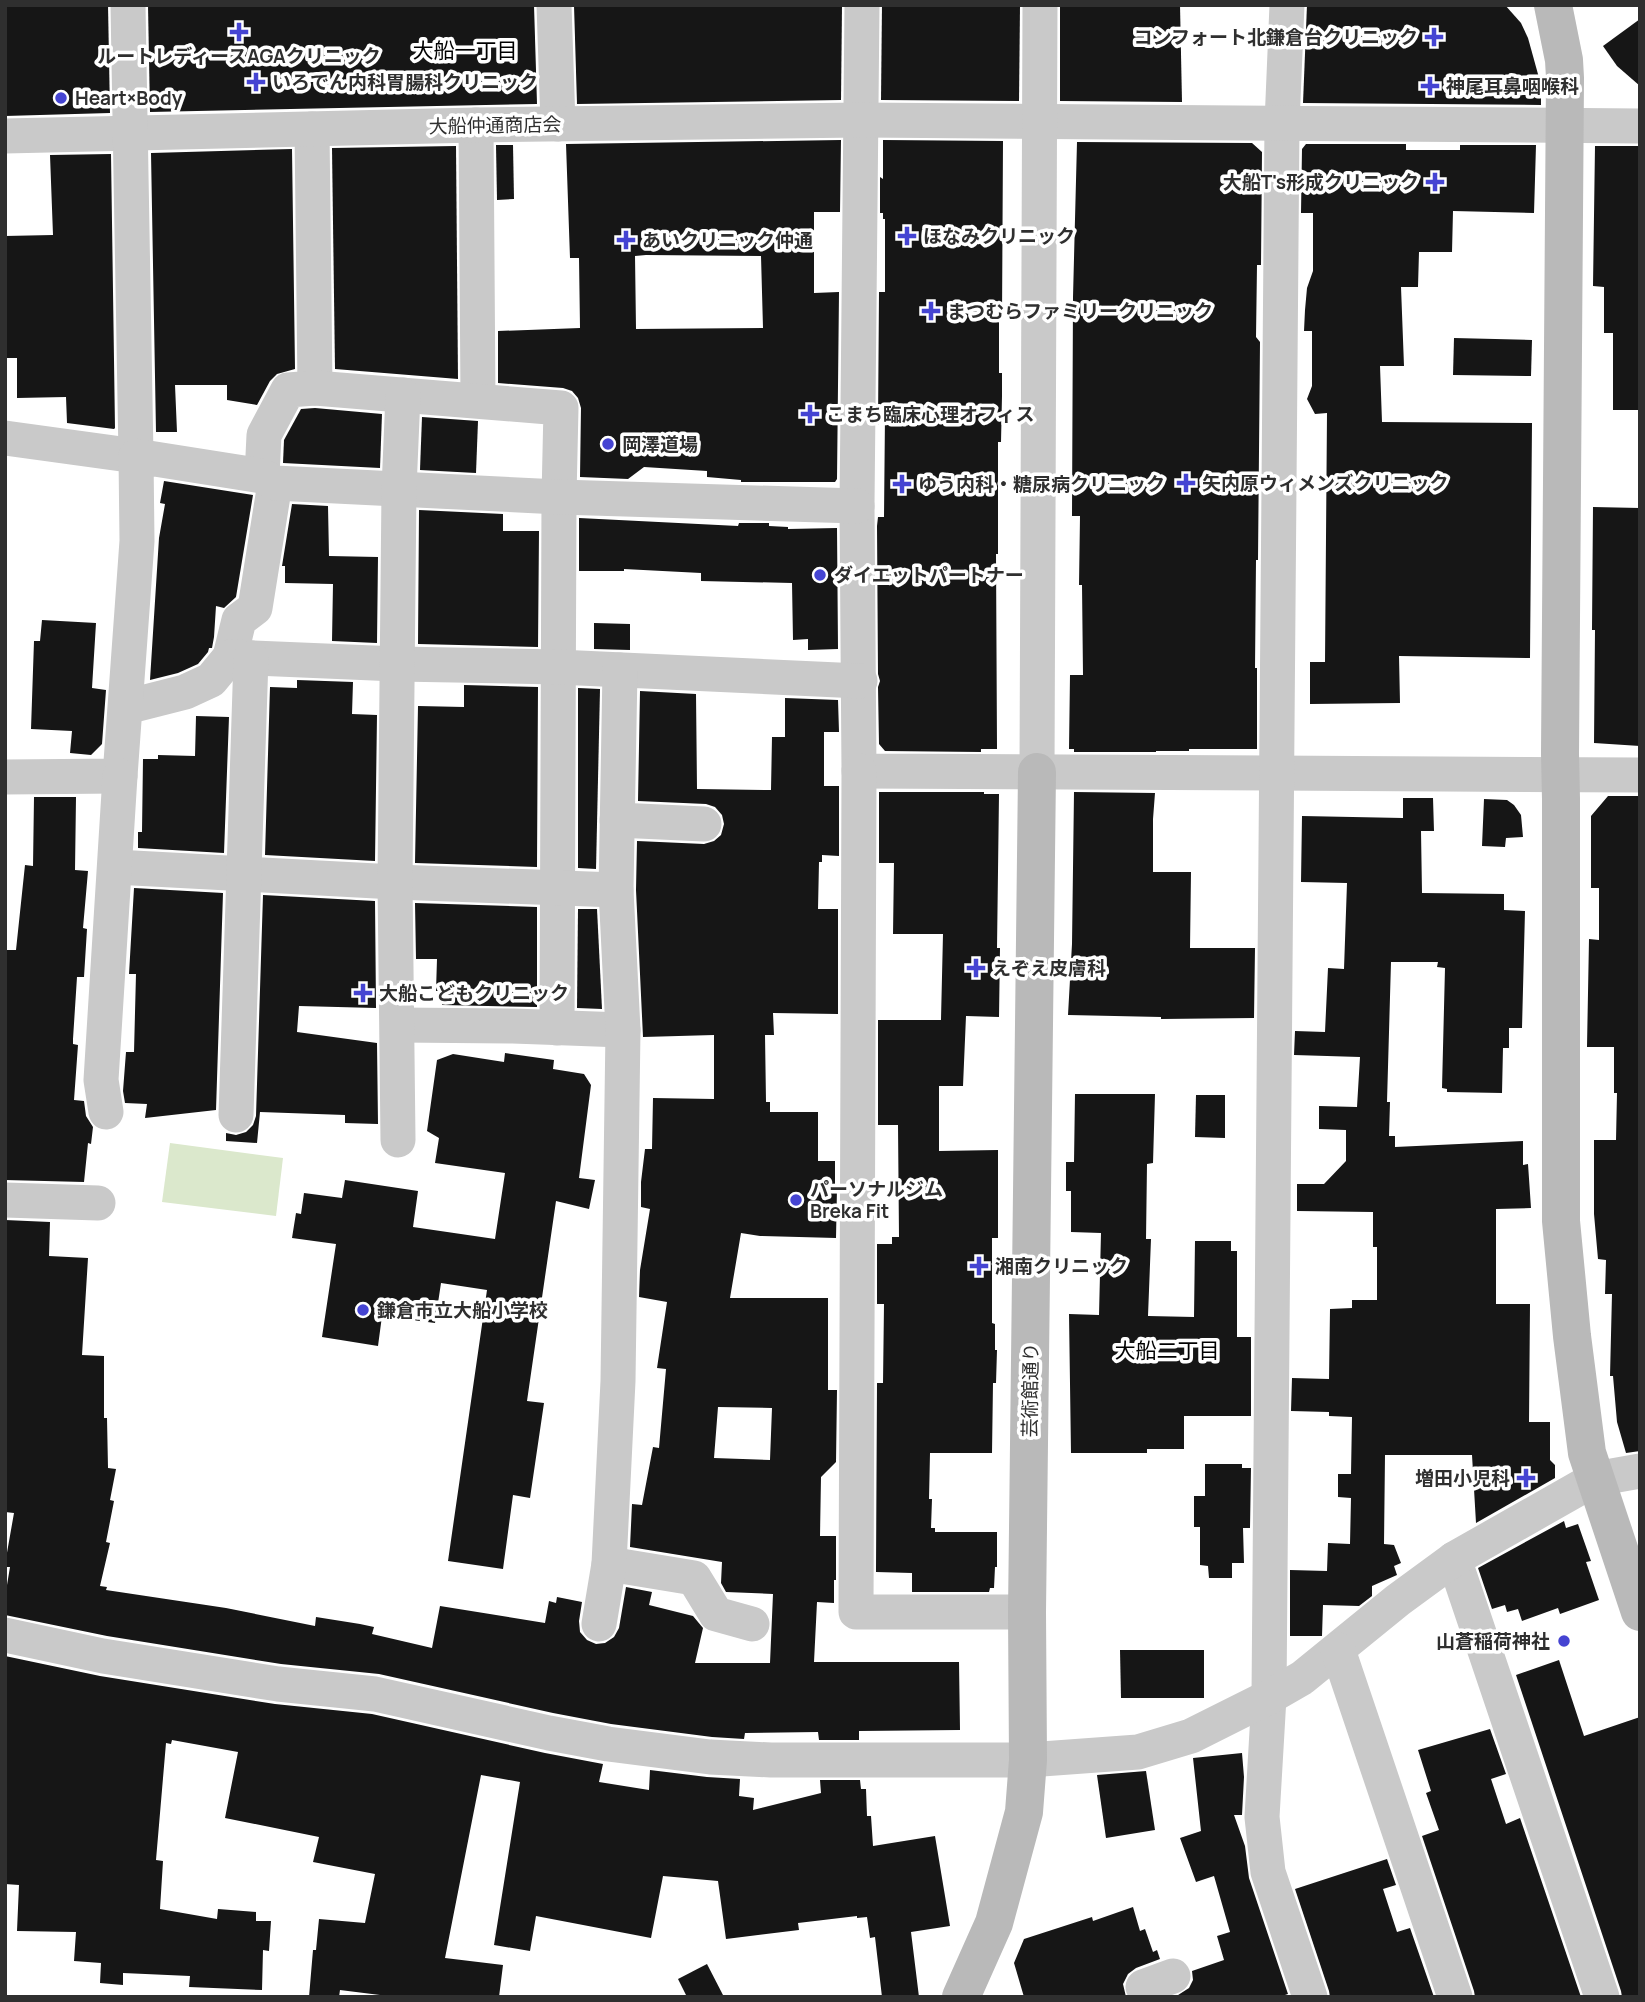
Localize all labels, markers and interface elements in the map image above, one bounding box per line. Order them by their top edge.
marker: ルートレディースAGAクリニック [229,22,249,42]
place label: コンフォート北鎌倉台クリニック [1134,24,1418,50]
marker: コンフォート北鎌倉台クリニック [1424,27,1444,47]
district label: 大船一丁目 [413,36,518,64]
place label: ルートレディースAGAクリニック [97,43,381,69]
place label: いろでん内科胃腸科クリニック [272,69,538,95]
marker: いろでん内科胃腸科クリニック [246,72,266,92]
place label: 神尾耳鼻咽喉科 [1446,73,1579,99]
marker: 神尾耳鼻咽喉科 [1420,76,1440,96]
place label: Heart×Body [75,85,183,111]
marker: Heart×Body [53,90,69,106]
street label: 大船仲通商店会 [428,111,562,139]
place label: 大船T's形成クリニック [1223,169,1419,195]
marker: 大船T's形成クリニック [1425,172,1445,192]
place label: ほなみクリニック [923,223,1075,249]
marker: ほなみクリニック [897,226,917,246]
place label: あいクリニック仲通 [642,227,813,253]
marker: あいクリニック仲通 [616,230,636,250]
place label: まつむらファミリークリニック [947,298,1213,324]
marker: まつむらファミリークリニック [921,301,941,321]
place label: こまち臨床心理オフィス [826,401,1035,427]
marker: こまち臨床心理オフィス [800,404,820,424]
place label: 岡澤道場 [622,431,698,457]
marker: 岡澤道場 [600,436,616,452]
place label: 矢内原ウィメンズクリニック [1202,470,1449,496]
place label: ゆう内科・糖尿病クリニック [918,471,1165,497]
marker: 矢内原ウィメンズクリニック [1176,473,1196,493]
marker: ゆう内科・糖尿病クリニック [892,474,912,494]
place label: ダイエットパートナー [834,562,1024,588]
marker: ダイエットパートナー [812,567,828,583]
place label: えぞえ皮膚科 [992,955,1106,981]
marker: えぞえ皮膚科 [966,958,986,978]
place label: 大船こどもクリニック [379,980,569,1006]
marker: 大船こどもクリニック [353,983,373,1003]
place label: パーソナルジム Breka Fit [810,1176,943,1224]
marker: パーソナルジム Breka Fit [788,1192,804,1208]
place label: 湘南クリニック [995,1253,1128,1279]
marker: 湘南クリニック [969,1256,989,1276]
place label: 鎌倉市立大船小学校 [376,1297,548,1323]
marker: 鎌倉市立大船小学校 [355,1302,371,1318]
district label: 大船二丁目 [1115,1336,1220,1364]
street label: 芸術館通り [1016,1342,1044,1438]
place label: 増田小児科 [1415,1465,1510,1491]
marker: 増田小児科 [1516,1468,1536,1488]
place label: 山蒼稲荷神社 [1436,1628,1550,1654]
marker: 山蒼稲荷神社 [1556,1633,1572,1649]

